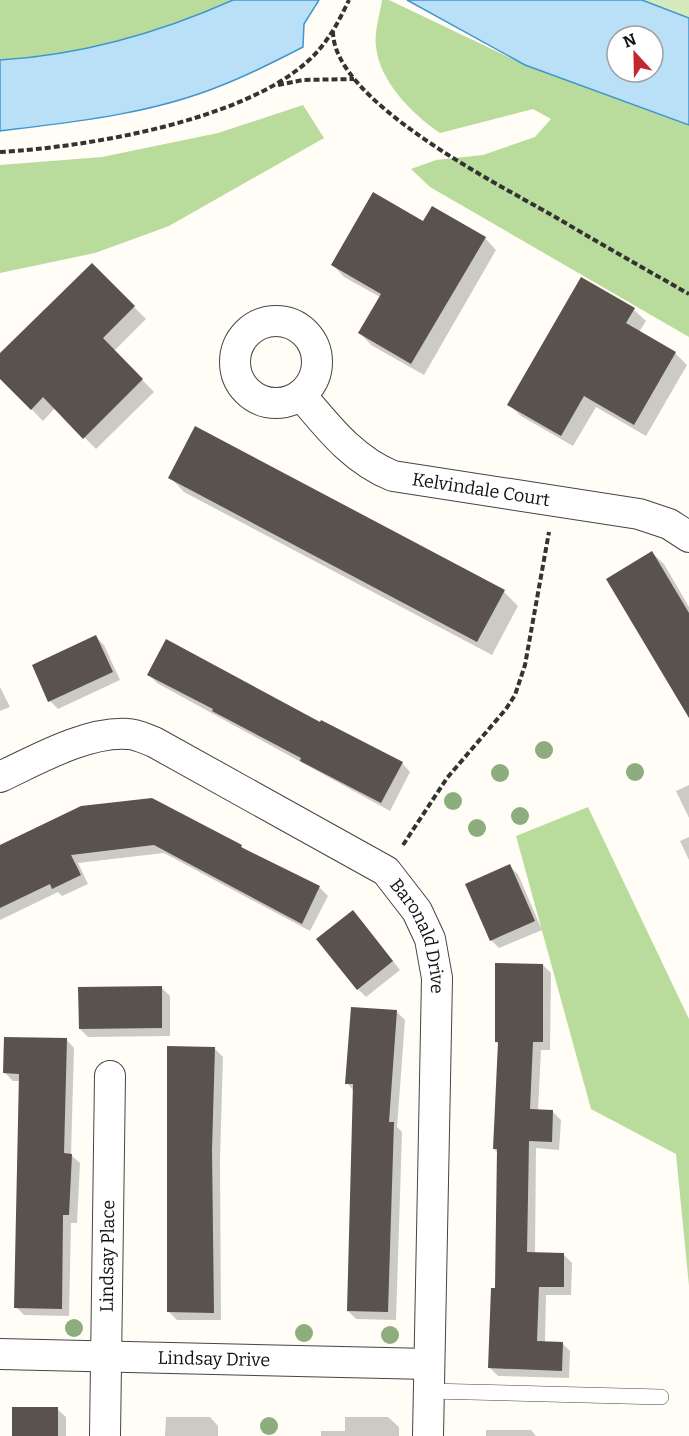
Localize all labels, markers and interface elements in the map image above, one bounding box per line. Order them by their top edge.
north arrow [605,24,665,84]
text: N [620,29,639,52]
street label: Kelvindale Court [411,468,552,511]
street label: Baronald Drive [385,874,448,994]
street label: Lindsay Place [96,1200,119,1312]
street label: Lindsay Drive [157,1347,270,1371]

